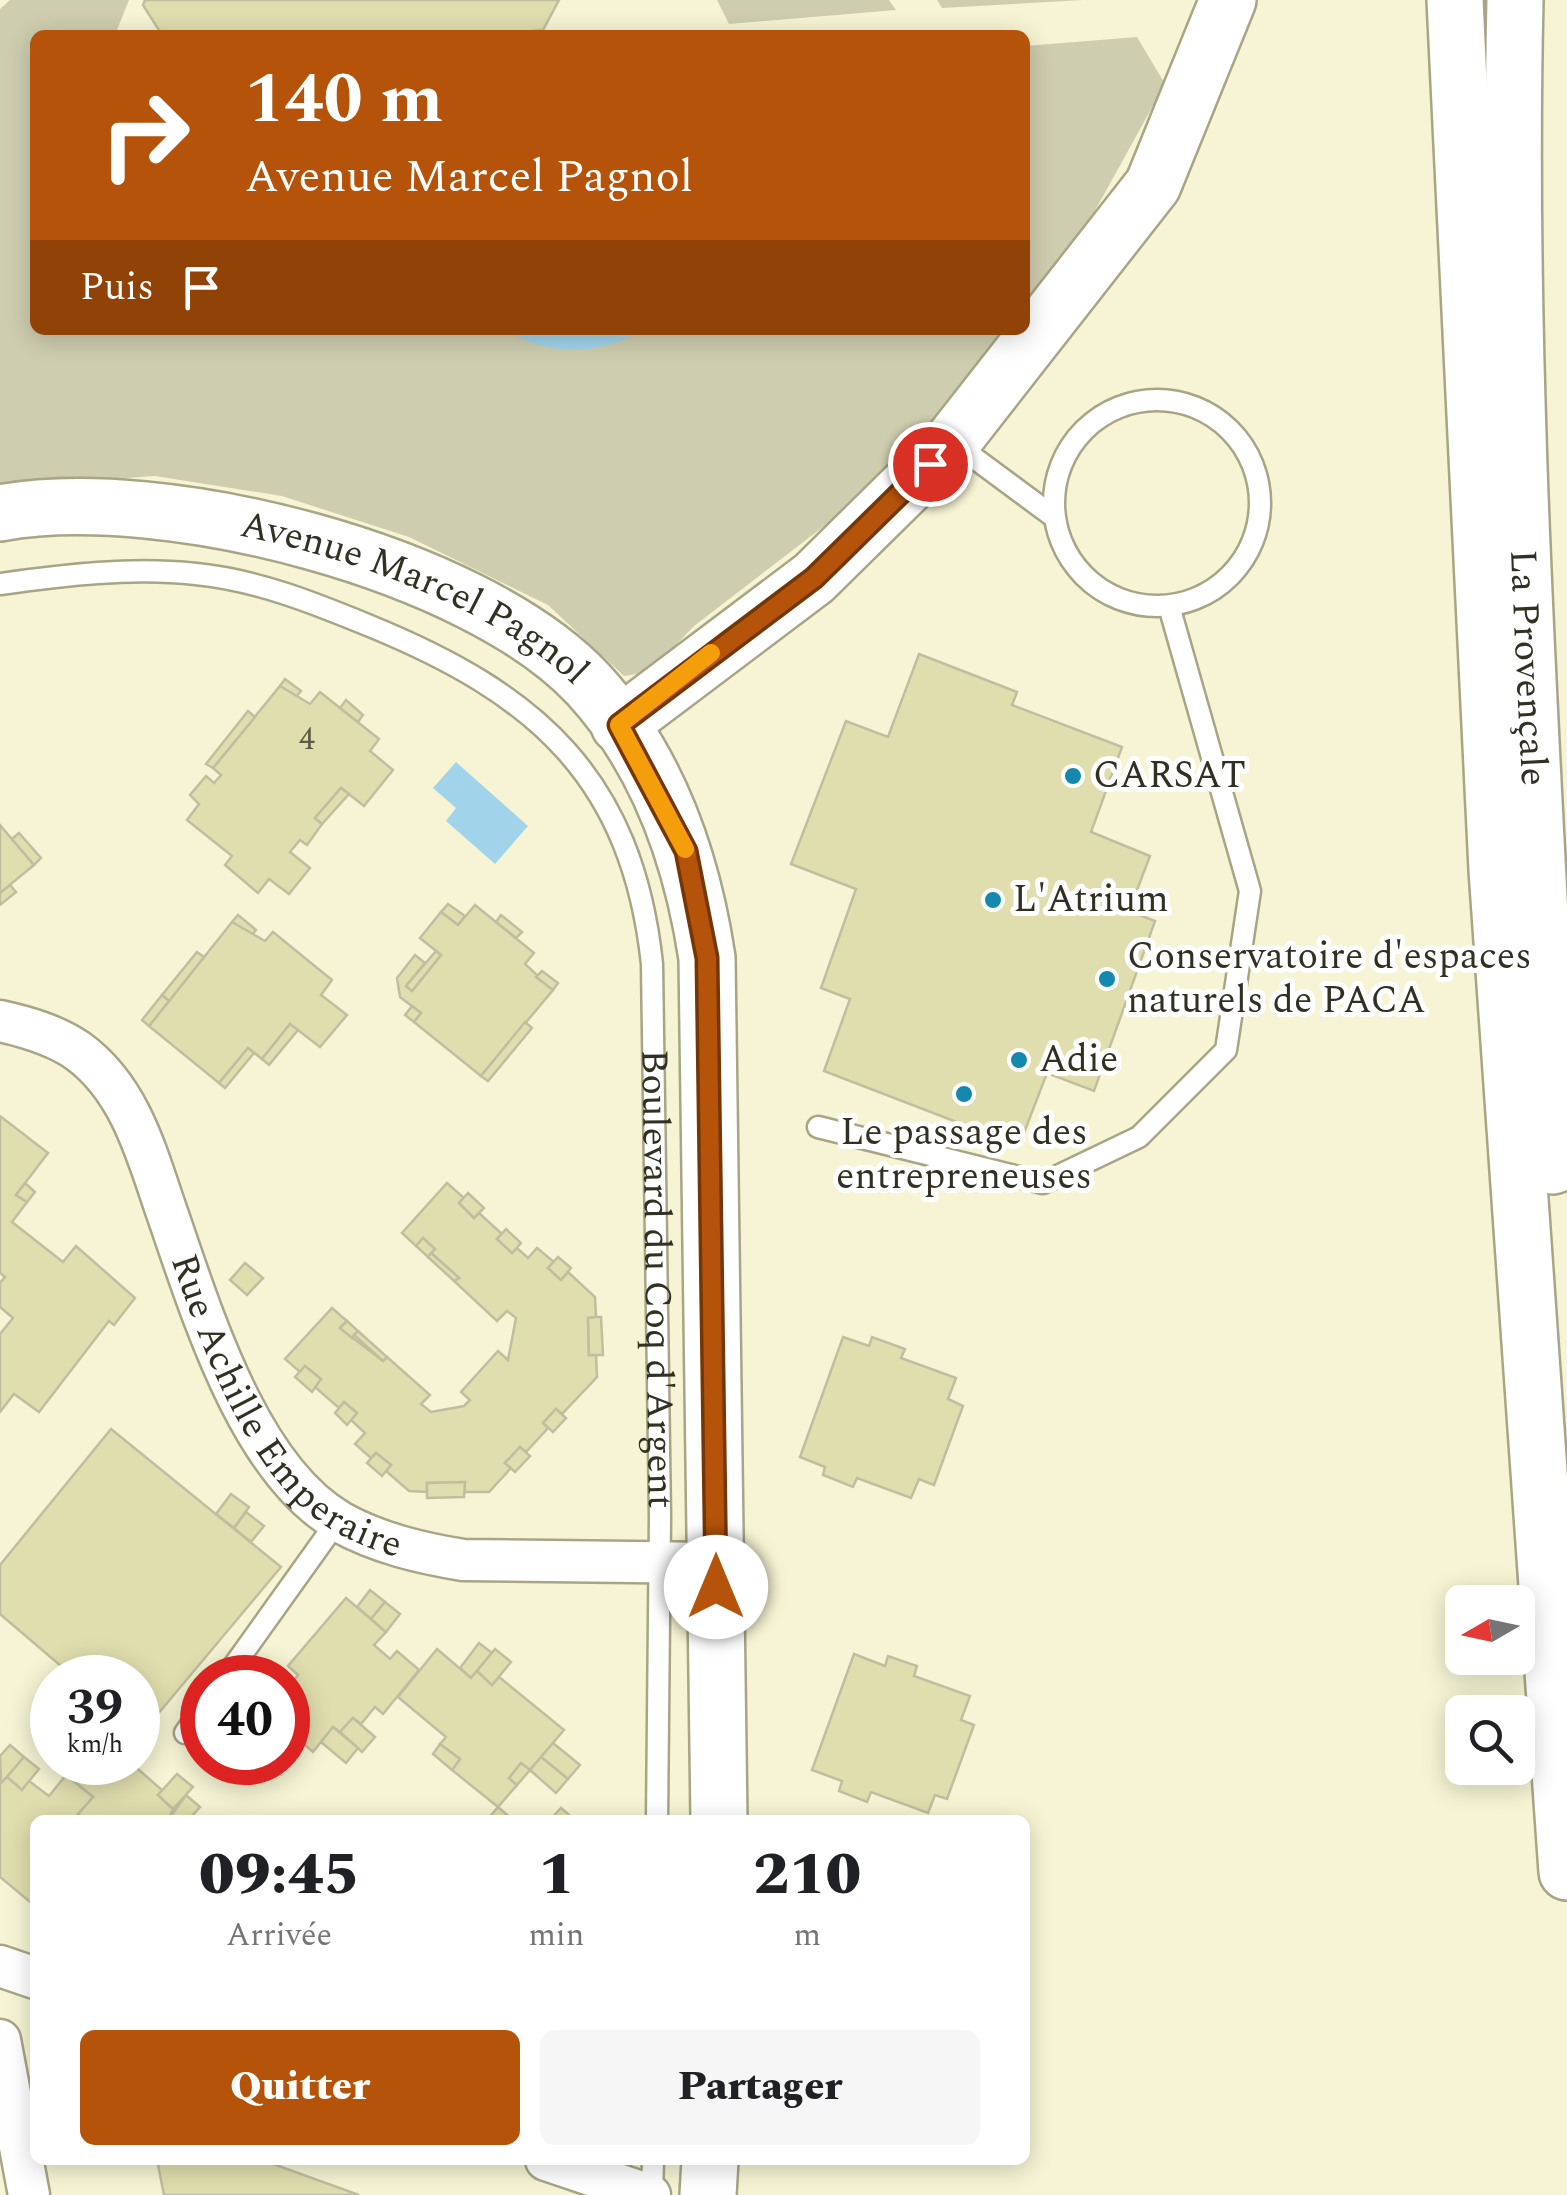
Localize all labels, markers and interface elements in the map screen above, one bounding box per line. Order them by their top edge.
text: 140 m [245,47,443,153]
icon: right [80,70,210,200]
text: Avenue Marcel Pagnol [245,143,693,212]
text: Puis [80,259,154,317]
icon: arrive [174,260,229,315]
pin [888,422,973,507]
icon: arrive [903,437,958,492]
street label: Avenue Marcel Pagnol [235,496,602,699]
street label: La Provençale [1493,548,1562,787]
house number: 4 [299,715,315,764]
place label: CARSAT [1093,747,1246,805]
marker: CARSAT [1062,765,1084,787]
place label: L'Atrium [1013,871,1169,929]
marker: L'Atrium [982,889,1004,911]
place label: Conservatoire d'espaces naturels de PACA [1127,928,1532,1030]
marker: Conservatoire d'espaces naturels de PACA [1096,968,1118,990]
place label: Adie [1039,1031,1118,1089]
street label: Boulevard du Coq d'Argent [624,1049,689,1509]
marker: Adie [1008,1049,1030,1071]
marker: Le passage des entrepreneuses [953,1083,975,1105]
place label: Le passage des entrepreneuses [836,1104,1092,1206]
street label: Rue Achille Emperaire [154,1246,409,1574]
position arrow [664,1535,768,1639]
north arrow [1445,1585,1535,1675]
map controls [1445,1585,1535,1785]
speed limit sign: 40 [180,1655,310,1785]
text: 39 [67,1670,123,1746]
button: search [1445,1695,1535,1785]
text: km/h [67,1726,123,1764]
text: 09:45 [199,1829,360,1921]
text: 1 [538,1829,574,1921]
text: 210 [753,1829,861,1921]
text: Arrivée [226,1911,332,1960]
text: min [528,1911,584,1960]
text: m [793,1911,821,1960]
button: Quitter [80,2030,520,2145]
button: Partager [540,2030,980,2145]

